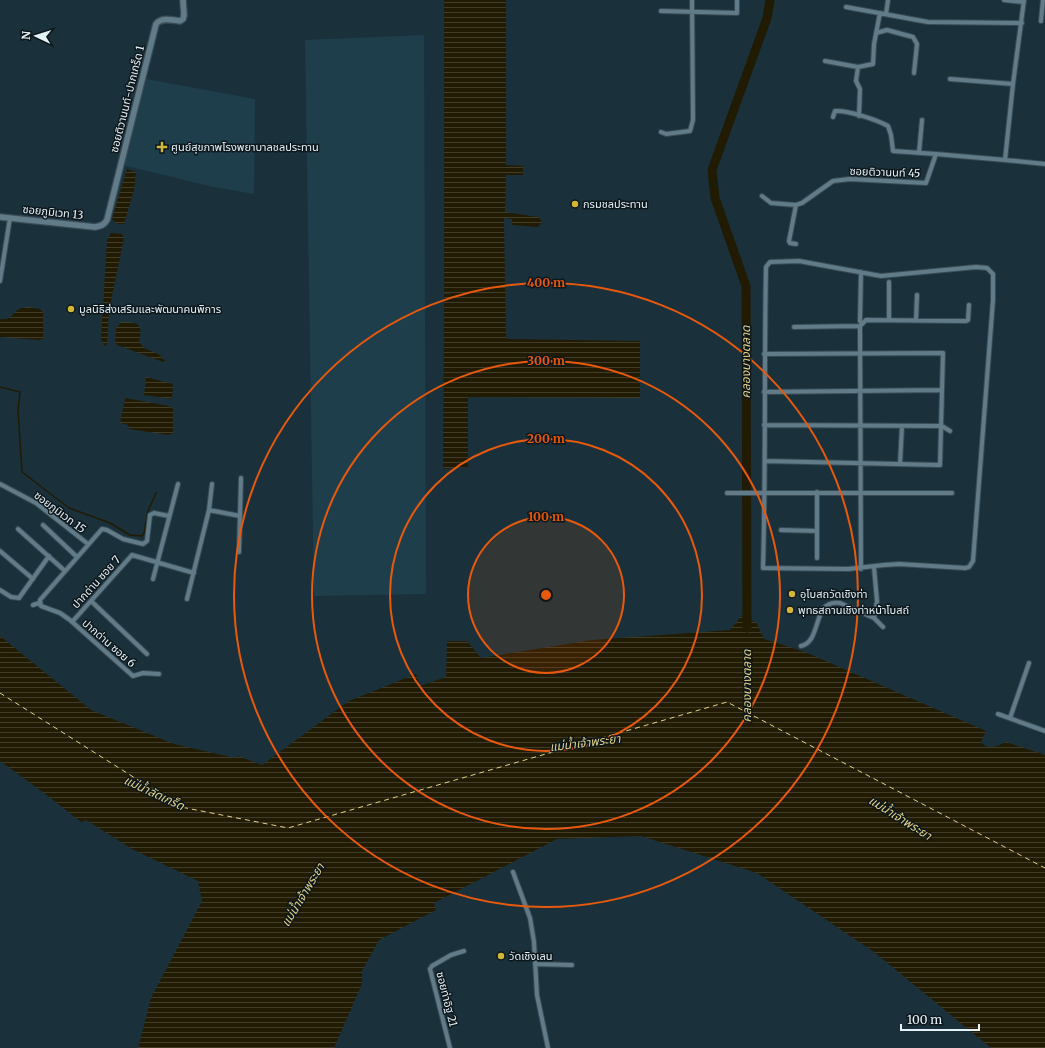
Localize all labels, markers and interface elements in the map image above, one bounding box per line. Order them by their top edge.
north arrow [16,16,56,56]
text: N [19,30,33,40]
street label: ซอยติวานนท์-ปากเกร็ด 1 [107,44,147,154]
place label: ศูนย์สุขภาพโรงพยาบาลชลประทาน [171,140,319,154]
marker: ศูนย์สุขภาพโรงพยาบาลชลประทาน [156,141,168,153]
street label: ซอยติวานนท์ 45 [849,164,921,180]
place label: กรมชลประทาน [583,197,648,211]
marker: กรมชลประทาน [570,199,580,209]
street label: ซอยภูมิเวท 13 [22,202,84,222]
text: 400 m [527,275,565,290]
place label: มูลนิธิส่งเสริมและพัฒนาคนพิการ [79,302,221,316]
marker: มูลนิธิส่งเสริมและพัฒนาคนพิการ [66,304,76,314]
water label: คลองบางตลาด [738,325,753,398]
text: 300 m [527,353,565,368]
text: 200 m [527,431,565,446]
street label: ซอยภูมิเวท 15 [31,488,89,536]
text: 100 m [528,509,564,524]
street label: ปากด่าน ซอย 7 [69,553,123,611]
place label: อุโบสถวัดเชิงท่า [800,587,868,601]
centre of rings [539,588,553,602]
marker: อุโบสถวัดเชิงท่า [787,589,797,599]
place label: พุทธสถานเชิงท่าหน้าโบสถ์ [798,603,909,617]
marker: พุทธสถานเชิงท่าหน้าโบสถ์ [785,605,795,615]
street label: ปากด่าน ซอย 6 [79,616,139,670]
water label: คลองบางตลาด [739,649,754,722]
water label: แม่น้ำเจ้าพระยา [549,730,622,754]
water label: แม่น้ำลัดเกร็ด [122,771,188,813]
water label: แม่น้ำเจ้าพระยา [866,792,936,843]
water label: แม่น้ำเจ้าพระยา [277,859,328,929]
place label: วัดเชิงเลน [509,949,552,963]
marker: วัดเชิงเลน [496,951,506,961]
street label: ซอยท่าอิฐ 21 [433,970,461,1028]
scale bar [901,1006,979,1032]
text: 100 m [907,1012,942,1027]

